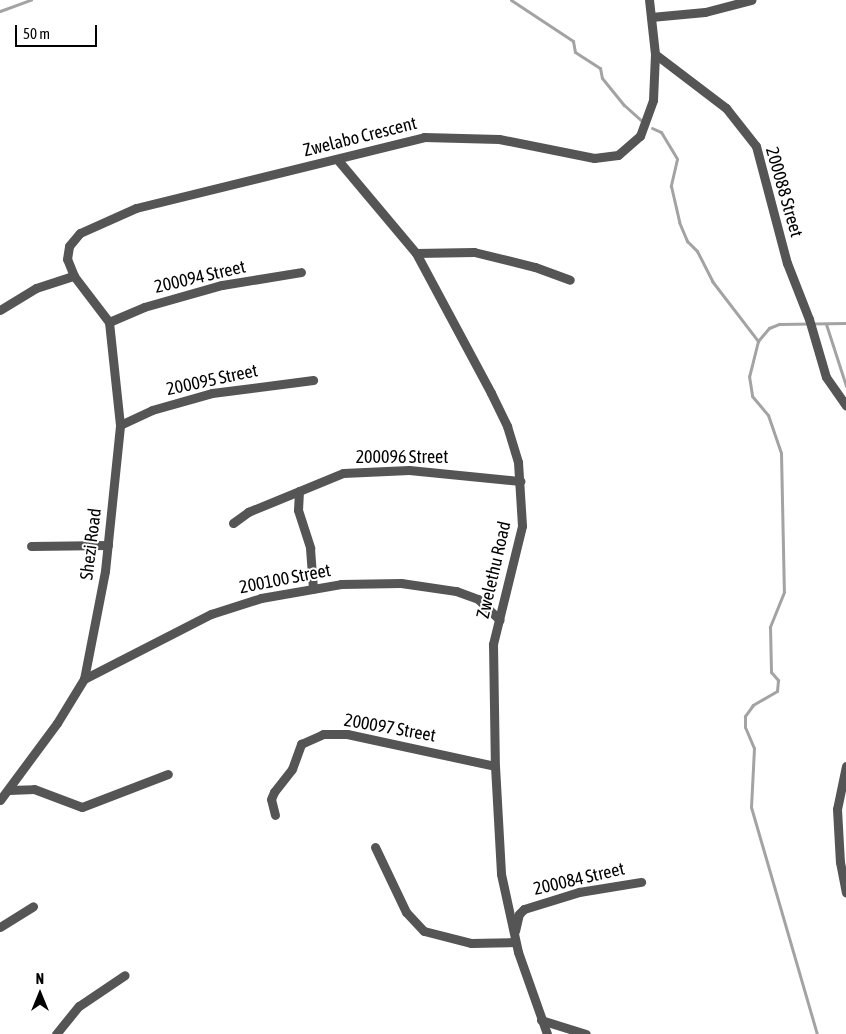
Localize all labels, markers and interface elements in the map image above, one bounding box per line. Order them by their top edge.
scale bar [18,15,100,47]
text: 50 m [23,25,50,42]
street label: Zwelabo Crescent [301,112,419,162]
street label: 200088 Street [761,144,807,240]
street label: 200094 Street [152,256,248,298]
street label: 200095 Street [164,360,260,400]
street label: 200096 Street [356,446,448,468]
street label: Shezi Road [76,507,106,581]
street label: Zwelethu Road [472,519,516,621]
street label: 200100 Street [237,560,333,598]
street label: 200097 Street [342,709,438,747]
street label: 200084 Street [531,858,627,900]
north arrow [15,969,65,1019]
text: N [36,971,44,987]

